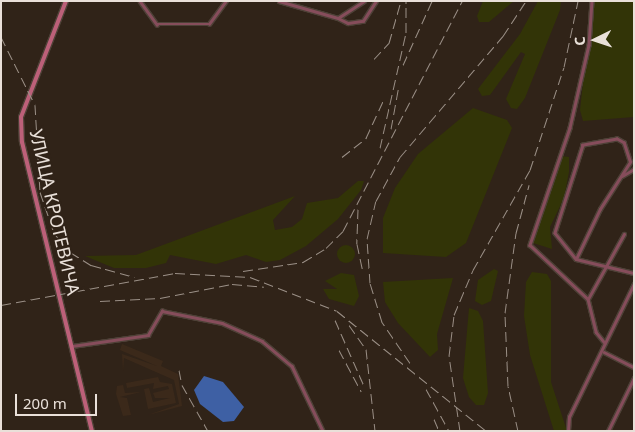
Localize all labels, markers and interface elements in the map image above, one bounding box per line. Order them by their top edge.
north arrow [570,15,620,65]
text: С [570,36,589,46]
street label: УЛИЦА КРОТЕВИЧА [25,127,85,297]
scale bar [18,384,100,416]
text: 200 m [23,393,67,413]

